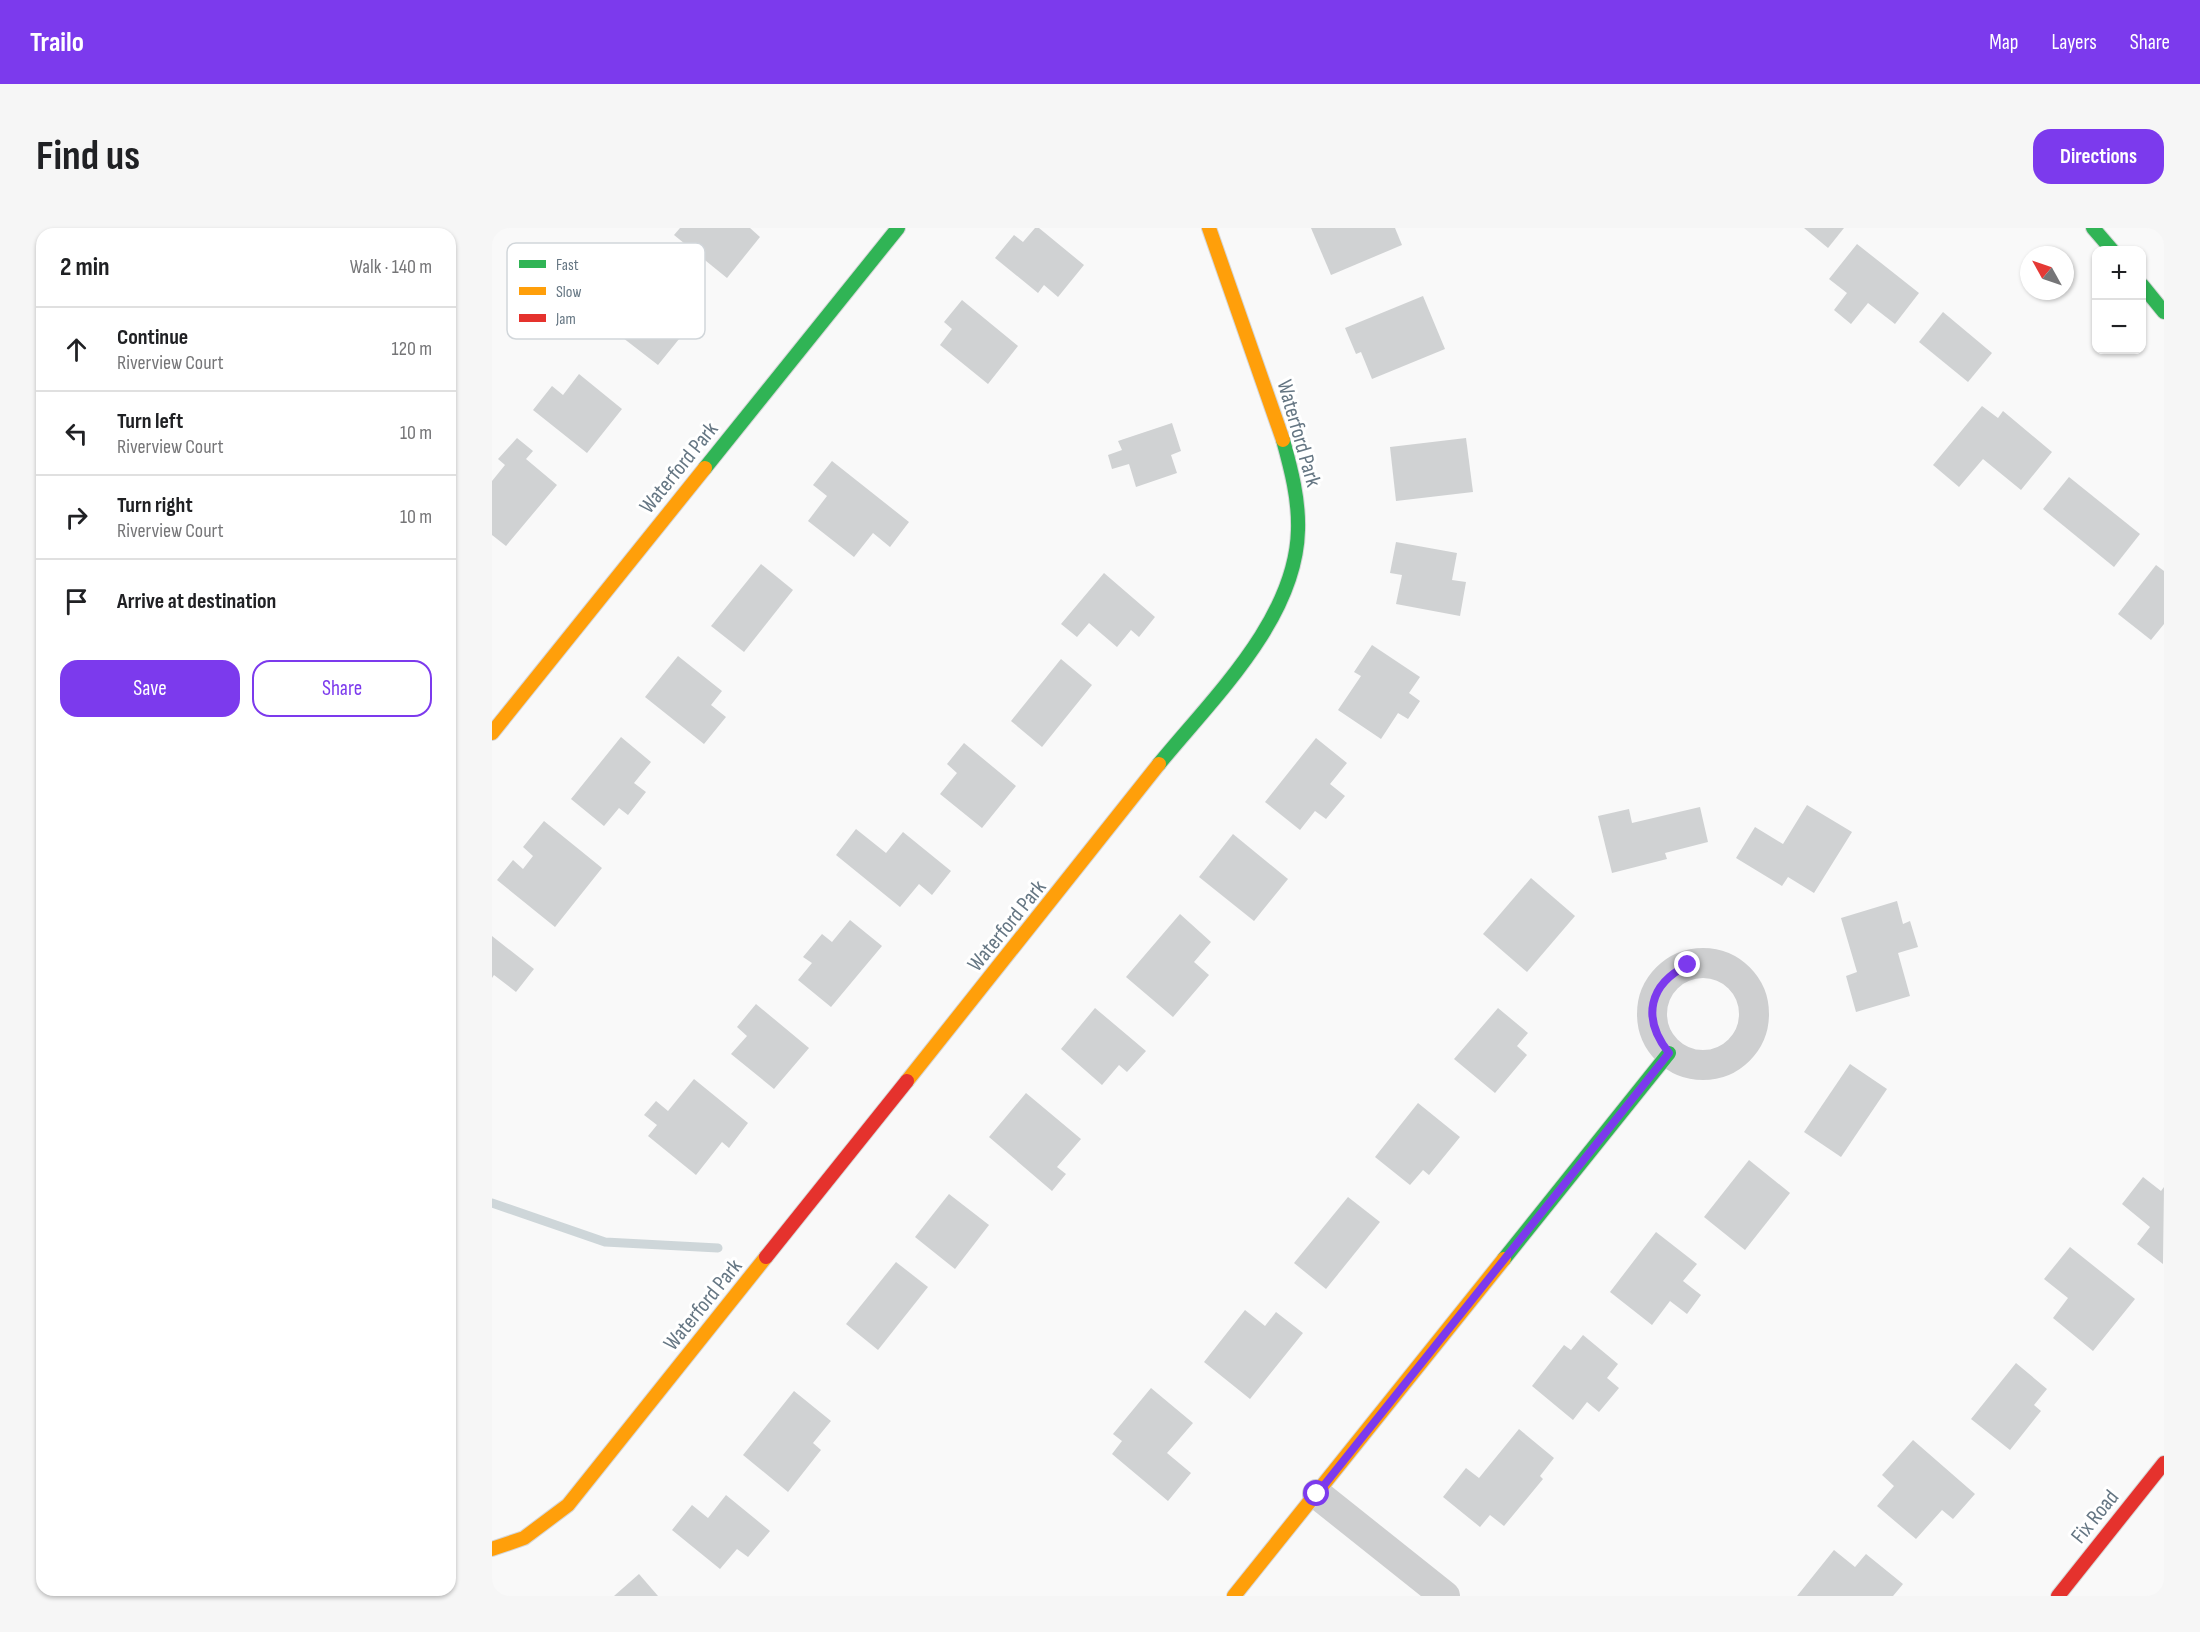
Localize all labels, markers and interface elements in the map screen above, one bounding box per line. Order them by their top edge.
text: Trailo [30,26,84,59]
text: Map [1989,30,2018,55]
text: Layers [2051,30,2097,55]
text: Share [2130,30,2170,55]
button: Directions [2033,129,2164,184]
text: Find us [36,131,140,182]
legend [507,243,705,339]
north arrow [2020,246,2074,300]
map controls [2092,246,2146,354]
button: + [2092,246,2146,300]
text: 2 min [60,252,110,283]
text: Walk · 140 m [350,255,432,279]
text: Fast [556,256,579,275]
text: Slow [556,283,581,302]
button: − [2092,300,2146,354]
text: Jam [555,310,576,329]
text: Continue [117,324,188,351]
icon: ahead [60,333,93,366]
text: 120 m [392,337,432,361]
text: Riverview Court [117,351,224,375]
street label: Waterford Park [1270,377,1327,491]
text: Turn left [117,408,183,435]
street label: Waterford Park [634,416,725,519]
icon: left [60,417,93,450]
text: 10 m [400,421,432,445]
text: Riverview Court [117,435,224,459]
text: Turn right [117,492,193,519]
icon: right [60,501,93,534]
text: 10 m [400,505,432,529]
text: Riverview Court [117,519,224,543]
icon: arrive [60,585,93,618]
text: Arrive at destination [117,588,276,615]
button: Save [60,660,240,717]
button: Share [252,660,432,717]
street label: Waterford Park [962,874,1053,977]
route end [1674,951,1700,977]
street label: Waterford Park [658,1253,749,1356]
route start [1303,1480,1329,1506]
street label: Fix Road [2065,1485,2125,1549]

